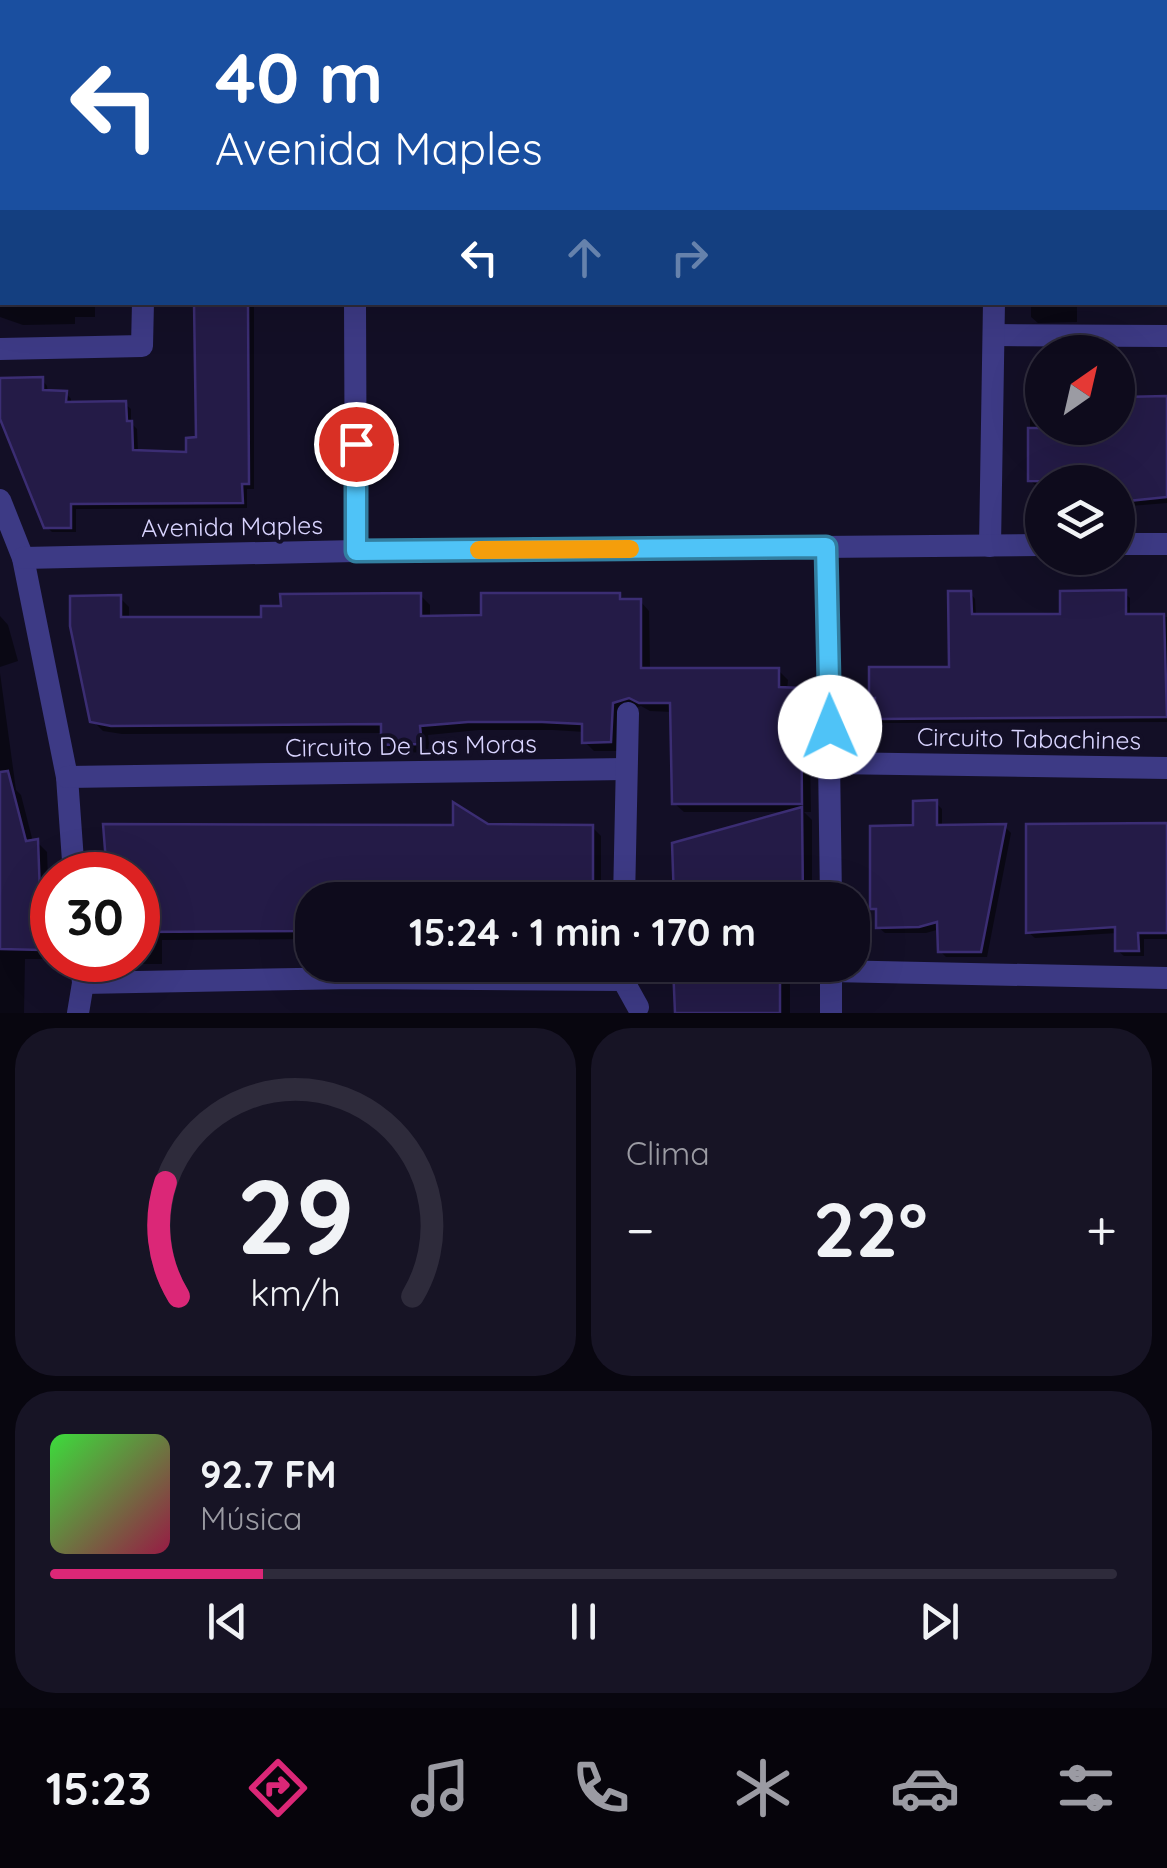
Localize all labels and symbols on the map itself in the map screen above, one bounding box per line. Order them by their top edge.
north arrow [1025,335,1135,445]
pin [314,402,399,487]
street label: Avenida Maples [141,509,323,543]
position arrow [778,675,882,779]
street label: Circuito Tabachines [917,721,1141,755]
street label: Circuito De Las Moras [285,727,537,763]
speed limit sign: 30 [30,852,160,982]

